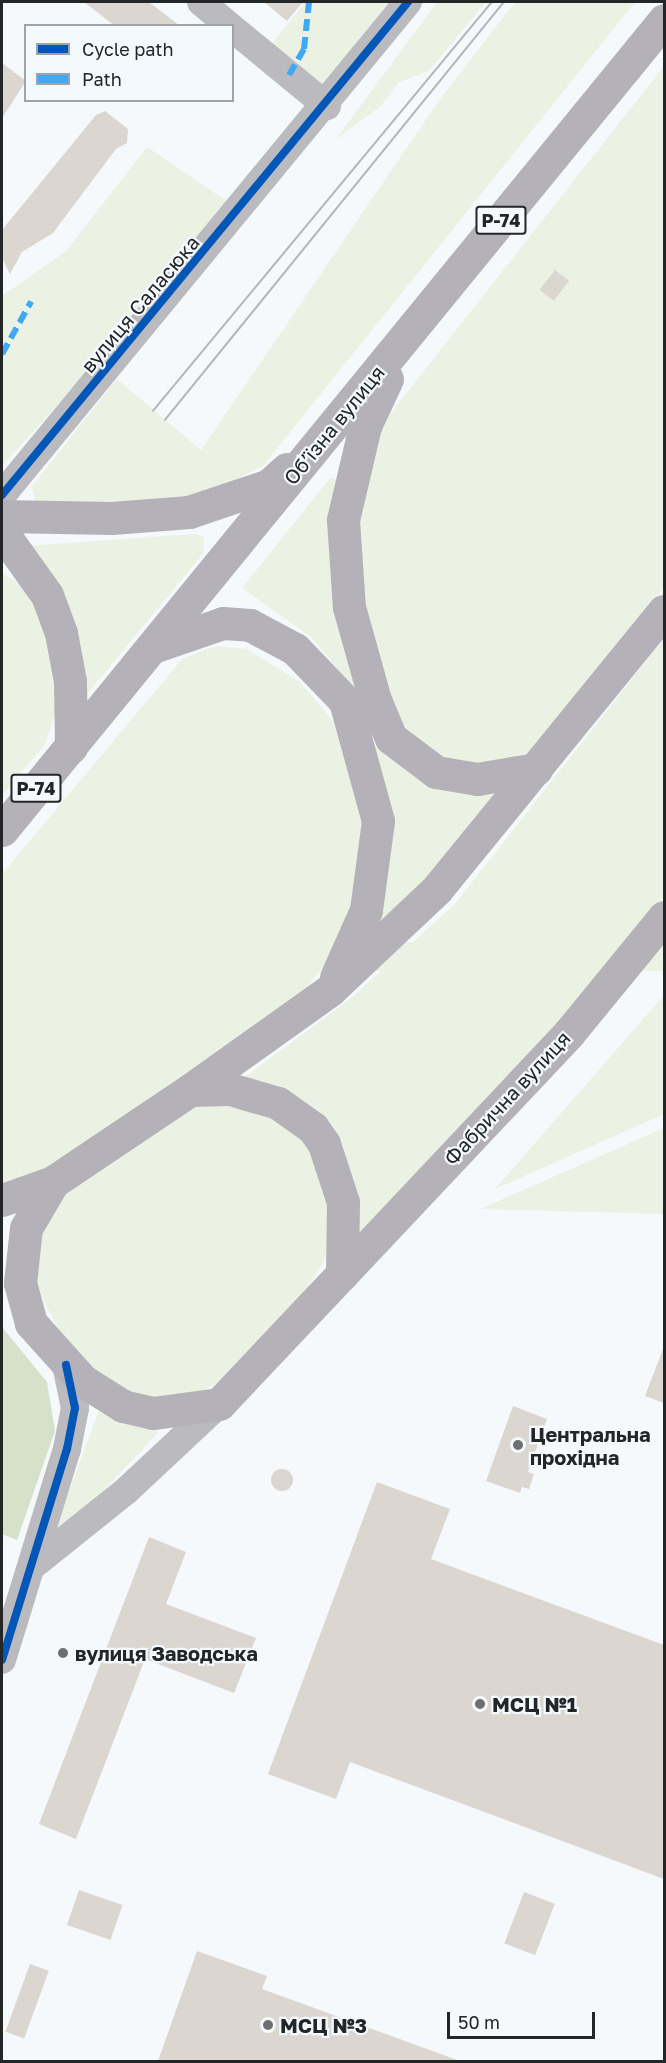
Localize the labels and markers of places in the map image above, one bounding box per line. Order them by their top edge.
place label: Центральна прохідна [530,1422,651,1469]
marker: Центральна прохідна [511,1438,525,1452]
place label: вулиця Заводська [75,1641,258,1665]
marker: вулиця Заводська [56,1646,70,1660]
place label: МСЦ №1 [492,1692,577,1716]
marker: МСЦ №1 [473,1697,487,1711]
place label: МСЦ №3 [280,2013,367,2037]
marker: МСЦ №3 [261,2018,275,2032]

